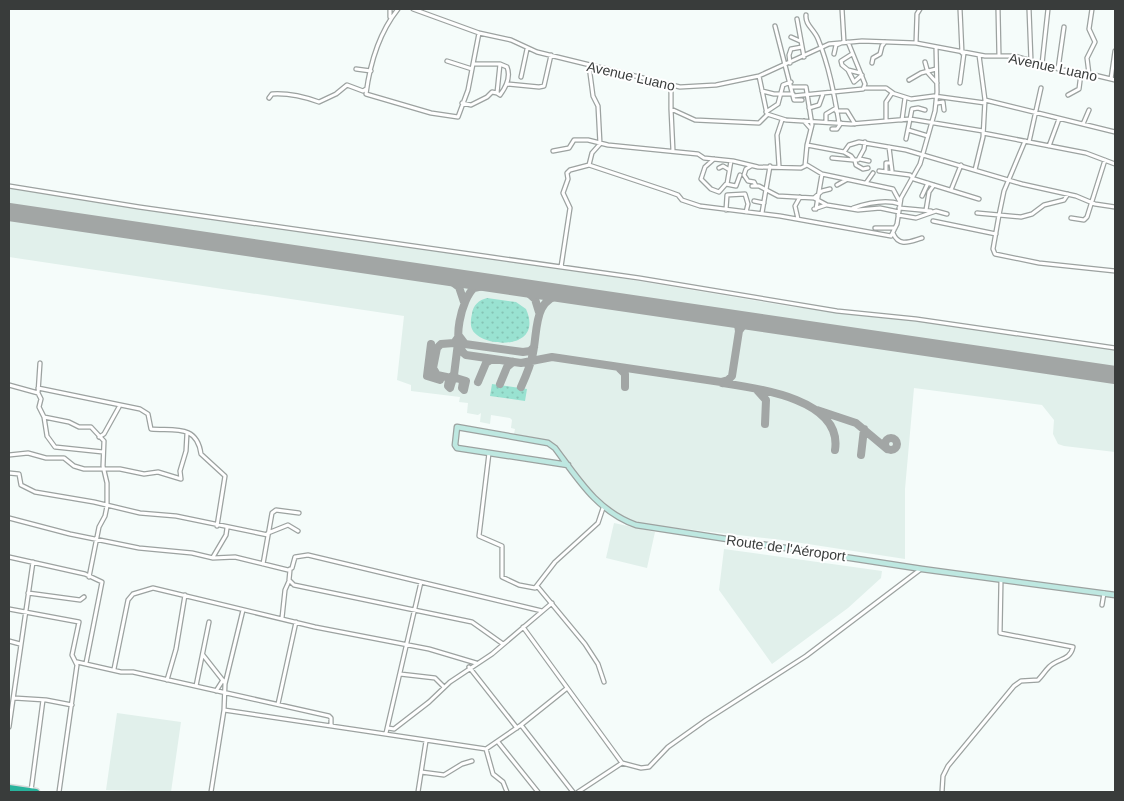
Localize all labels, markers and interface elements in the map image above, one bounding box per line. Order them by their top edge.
street label: Avenue Luano [1007,50,1099,84]
street label: Avenue Luano [585,58,677,94]
street label: Route de l'Aéroport [725,532,847,564]

